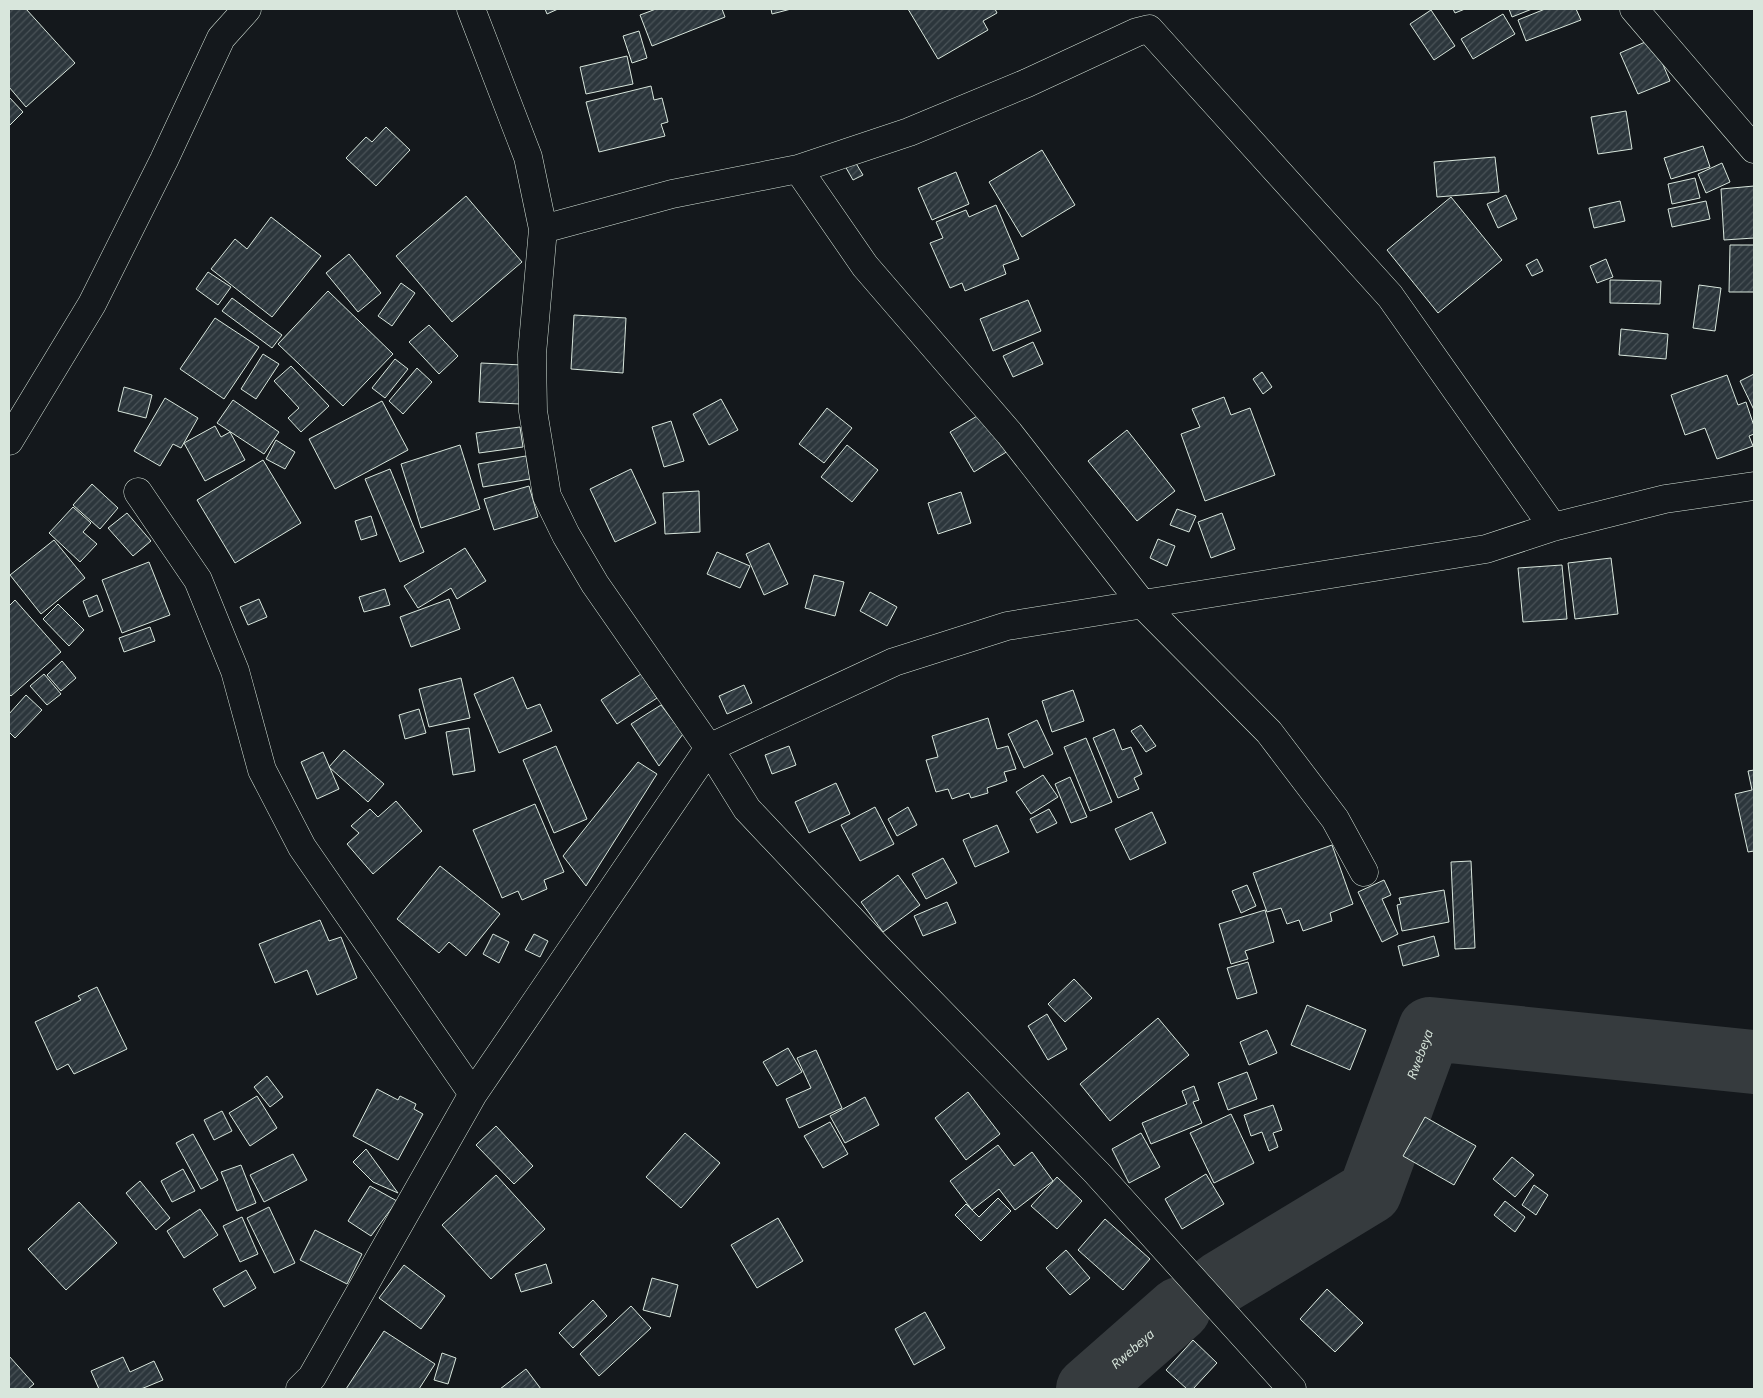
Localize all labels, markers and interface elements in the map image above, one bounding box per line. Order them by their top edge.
water label: Rwebeya [1402,1026,1439,1082]
water label: Rwebeya [1107,1324,1160,1374]

